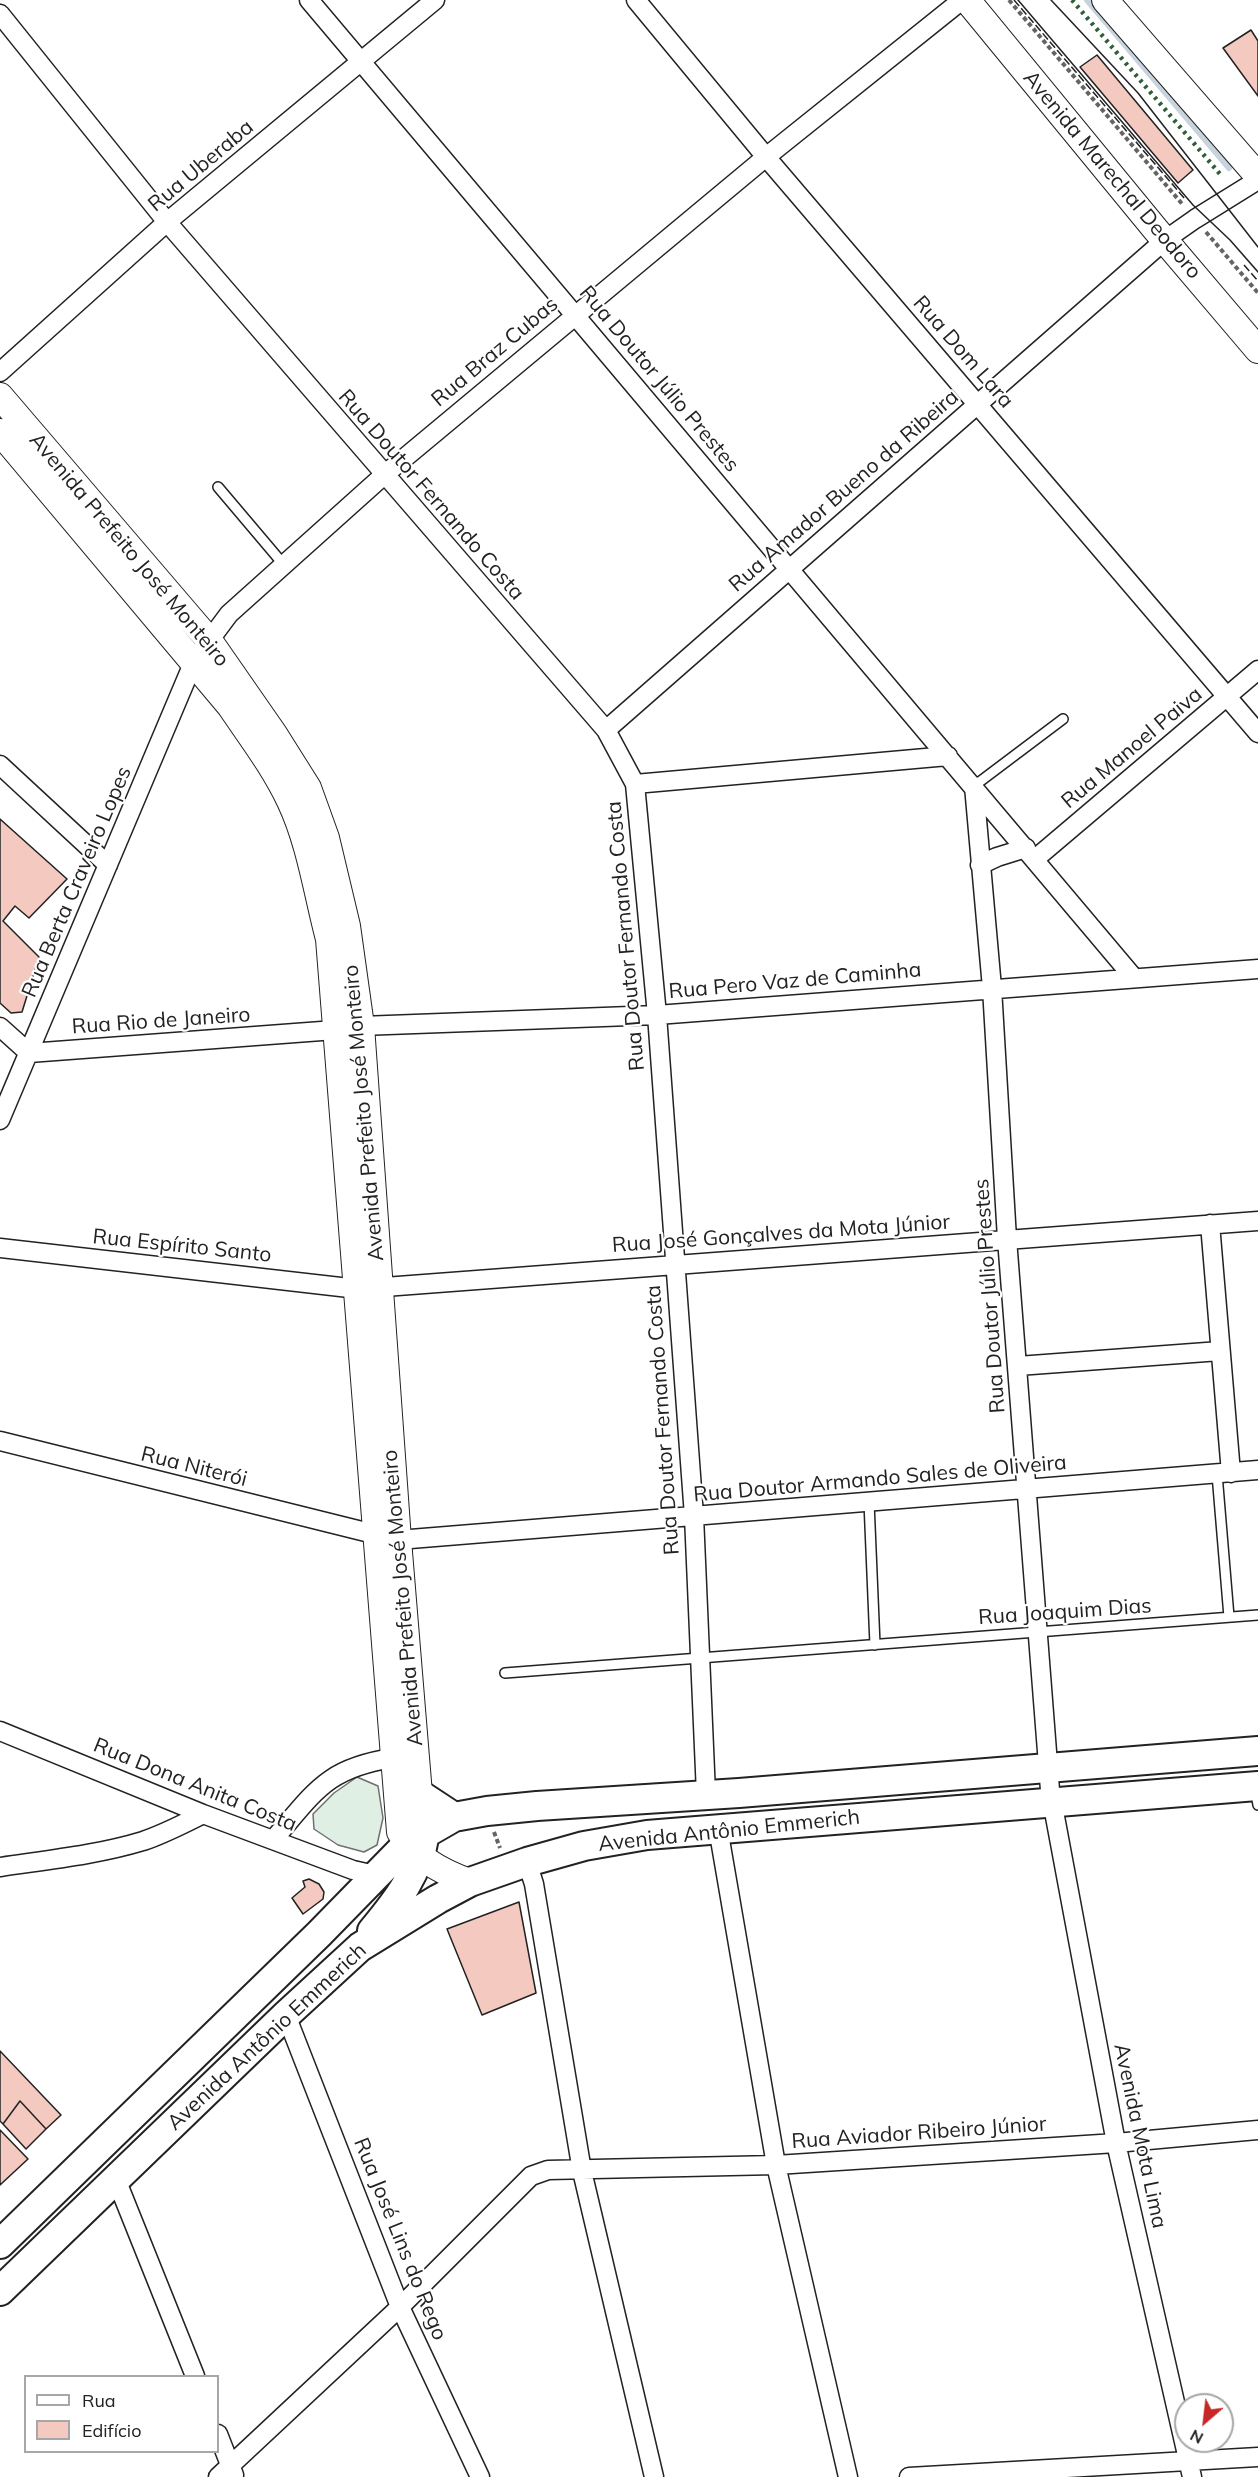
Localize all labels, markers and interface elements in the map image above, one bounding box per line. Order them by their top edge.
street label: Avenida Marechal Deodoro [1018,66,1206,284]
street label: Rua Uberaba [143,115,259,217]
street label: Rua Doutor Júlio Prestes [574,281,744,477]
street label: Rua Dom Lara [907,291,1019,413]
street label: Rua Braz Cubas [427,292,563,412]
street label: Rua Amador Bueno da Ribeira [724,384,964,598]
street label: Rua Doutor Fernando Costa [333,385,529,605]
street label: Avenida Prefeito José Monteiro [24,428,234,672]
street label: Rua Manoel Paiva [1057,682,1207,814]
street label: Rua Berta Craveiro Lopes [17,763,137,1001]
street label: Rua Doutor Fernando Costa [602,800,650,1072]
street label: Rua Pero Vaz de Caminha [668,957,922,1005]
street label: Avenida Prefeito José Monteiro [338,964,390,1262]
street label: Rua Rio de Janeiro [71,1002,251,1040]
street label: Rua Doutor Júlio Prestes [969,1178,1011,1414]
street label: Rua José Gonçalves da Mota Júnior [611,1210,951,1258]
street label: Rua Espírito Santo [91,1224,273,1268]
street label: Rua Doutor Fernando Costa [641,1284,685,1556]
street label: Rua Niterói [138,1442,250,1492]
street label: Avenida Prefeito José Monteiro [377,1449,429,1747]
street label: Rua Doutor Armando Sales de Oliveira [692,1450,1068,1508]
street label: Rua Joaquim Dias [978,1593,1152,1631]
street label: Rua Dona Anita Costa [90,1733,300,1837]
street label: Avenida Antônio Emmerich [597,1805,861,1857]
street label: Avenida Antônio Emmerich [162,1938,372,2136]
street label: Avenida Mota Lima [1108,2041,1172,2231]
street label: Rua Aviador Ribeiro Júnior [791,2112,1047,2154]
street label: Rua José Lins do Rego [348,2134,452,2344]
legend [24,2375,219,2453]
text: Rua [82,2389,116,2412]
north arrow [1174,2393,1234,2453]
text: Edifício [82,2419,141,2442]
text: N [1186,2425,1207,2449]

